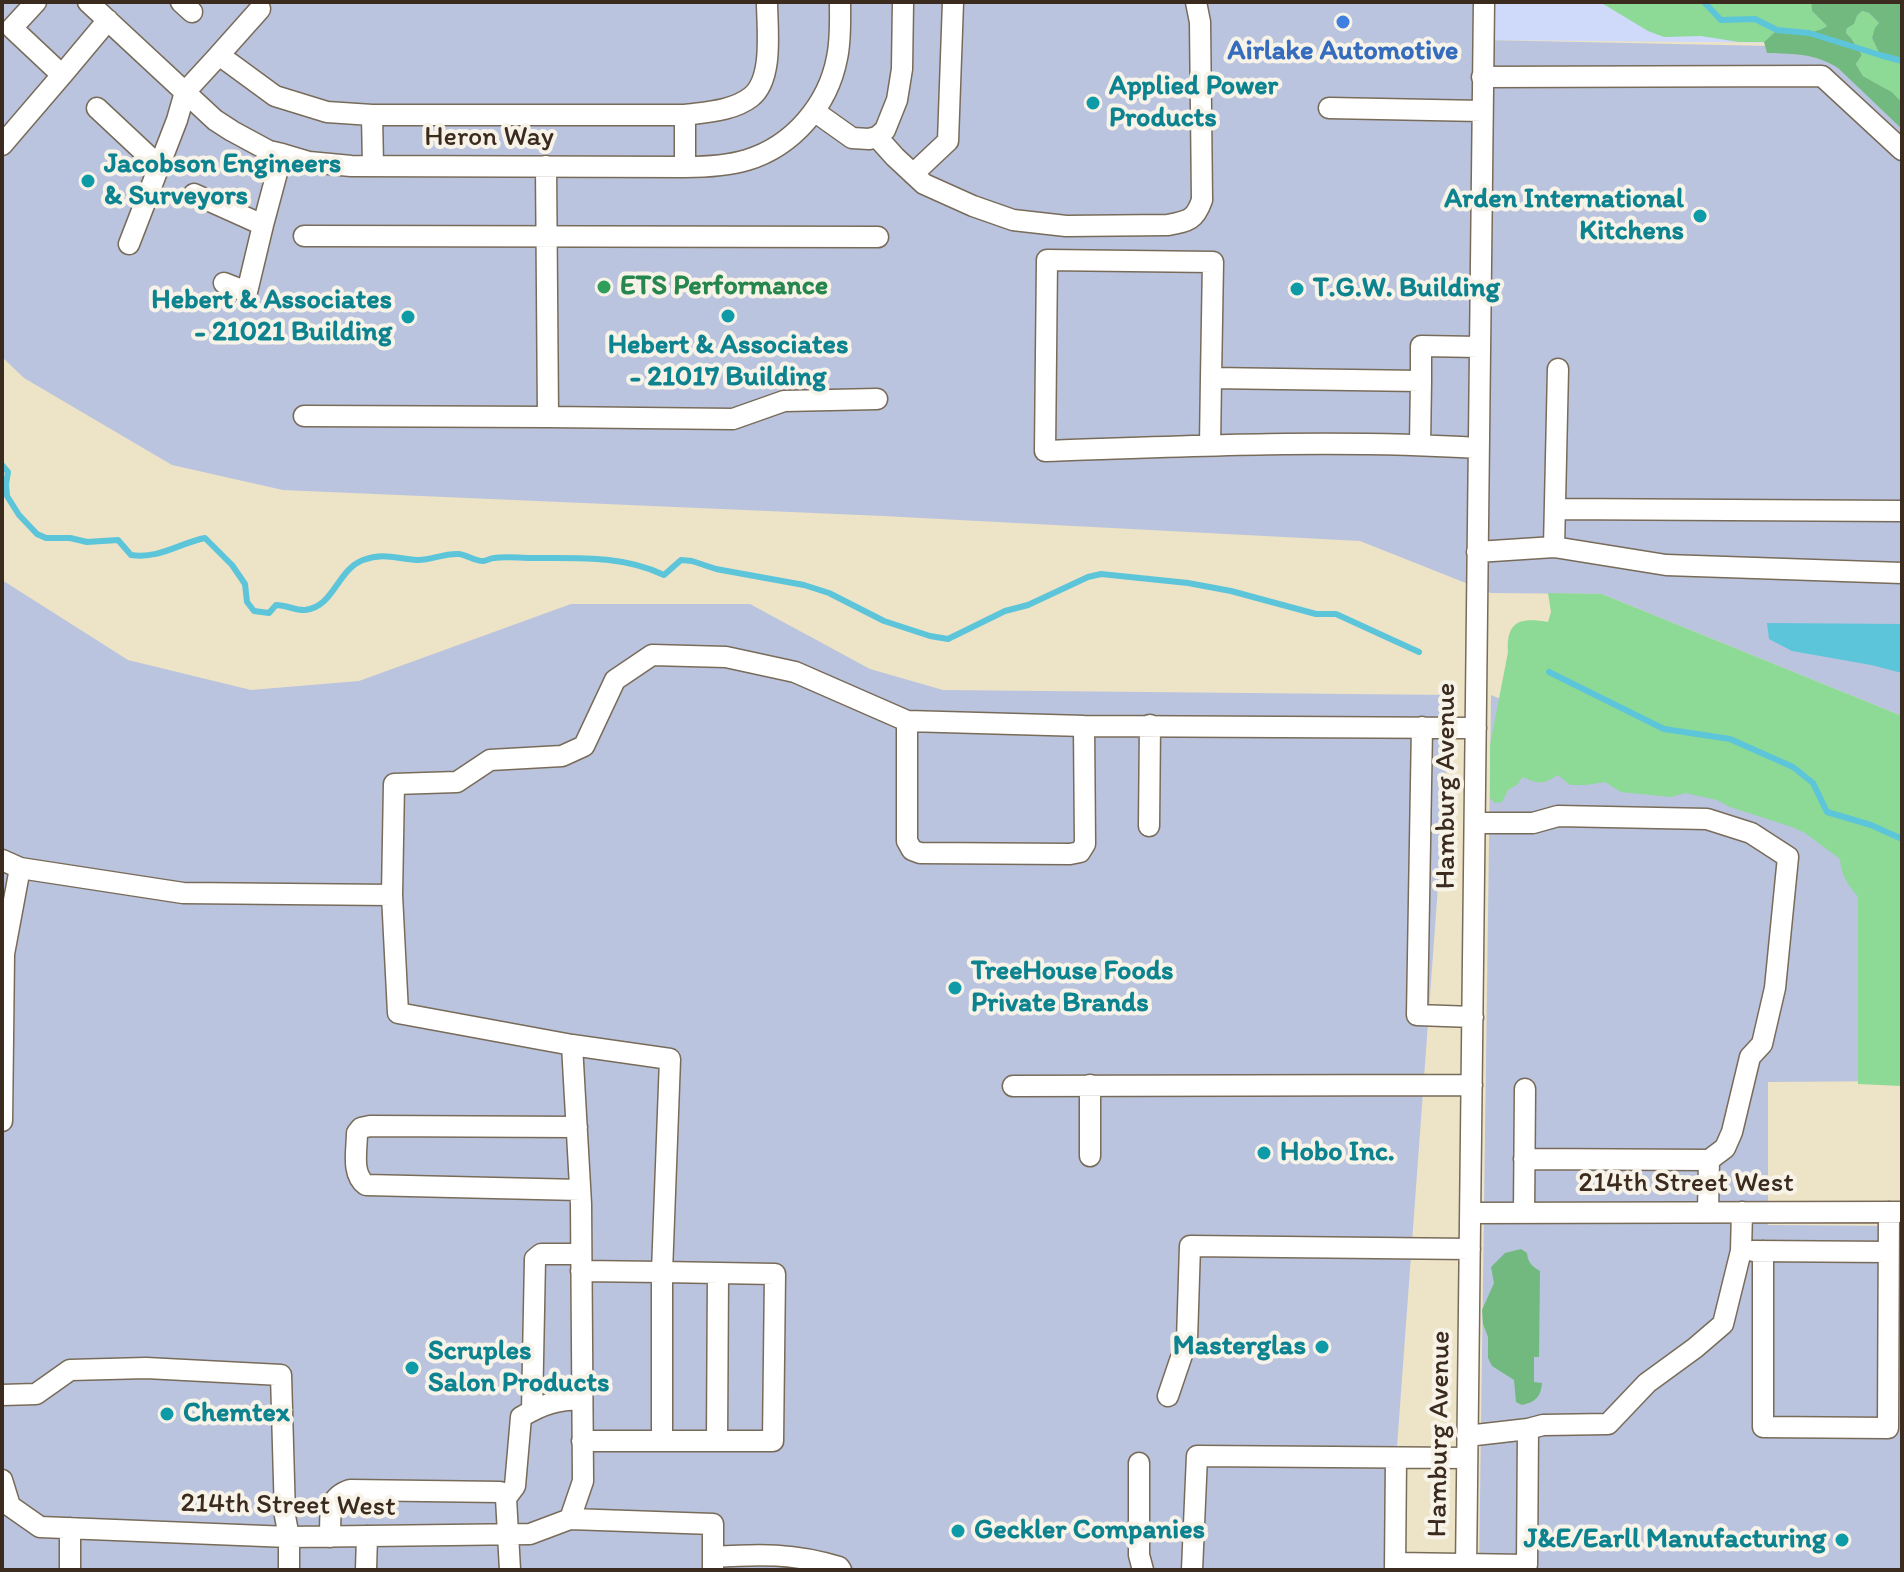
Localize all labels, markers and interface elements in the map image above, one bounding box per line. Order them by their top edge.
marker: Airlake Automotive [1334,13,1352,31]
place label: Airlake Automotive [1228,35,1458,69]
place label: Applied Power Products [1109,70,1278,136]
marker: Applied Power Products [1084,94,1102,112]
street label: Heron Way [424,121,554,155]
place label: Jacobson Engineers & Surveyors [104,148,341,214]
marker: Jacobson Engineers & Surveyors [79,172,97,190]
place label: Arden International Kitchens [1444,183,1684,249]
marker: Arden International Kitchens [1691,207,1709,225]
place label: ETS Performance [620,270,828,304]
place label: T.G.W. Building [1313,272,1500,306]
marker: ETS Performance [595,278,613,296]
marker: T.G.W. Building [1288,280,1306,298]
place label: Hebert & Associates - 21021 Building [151,284,392,350]
marker: Hebert & Associates - 21017 Building [719,307,737,325]
marker: Hebert & Associates - 21021 Building [399,308,417,326]
place label: Hebert & Associates - 21017 Building [608,329,848,395]
street label: Hamburg Avenue [1430,683,1464,889]
place label: TreeHouse Foods Private Brands [971,955,1174,1021]
marker: TreeHouse Foods Private Brands [946,979,964,997]
place label: Hobo Inc. [1280,1136,1395,1170]
marker: Hobo Inc. [1255,1144,1273,1162]
street label: 214th Street West [1578,1167,1794,1201]
place label: Masterglas [1173,1330,1306,1364]
street label: Hamburg Avenue [1421,1330,1459,1538]
place label: Scruples Salon Products [428,1335,610,1401]
marker: Masterglas [1313,1338,1331,1356]
marker: Scruples Salon Products [403,1359,421,1377]
place label: Chemtex [183,1397,290,1431]
marker: Chemtex [158,1405,176,1423]
street label: 214th Street West [180,1487,396,1525]
place label: Geckler Companies [974,1514,1205,1548]
marker: Geckler Companies [949,1522,967,1540]
place label: J&E/Earll Manufacturing [1524,1523,1826,1557]
marker: J&E/Earll Manufacturing [1833,1531,1851,1549]

